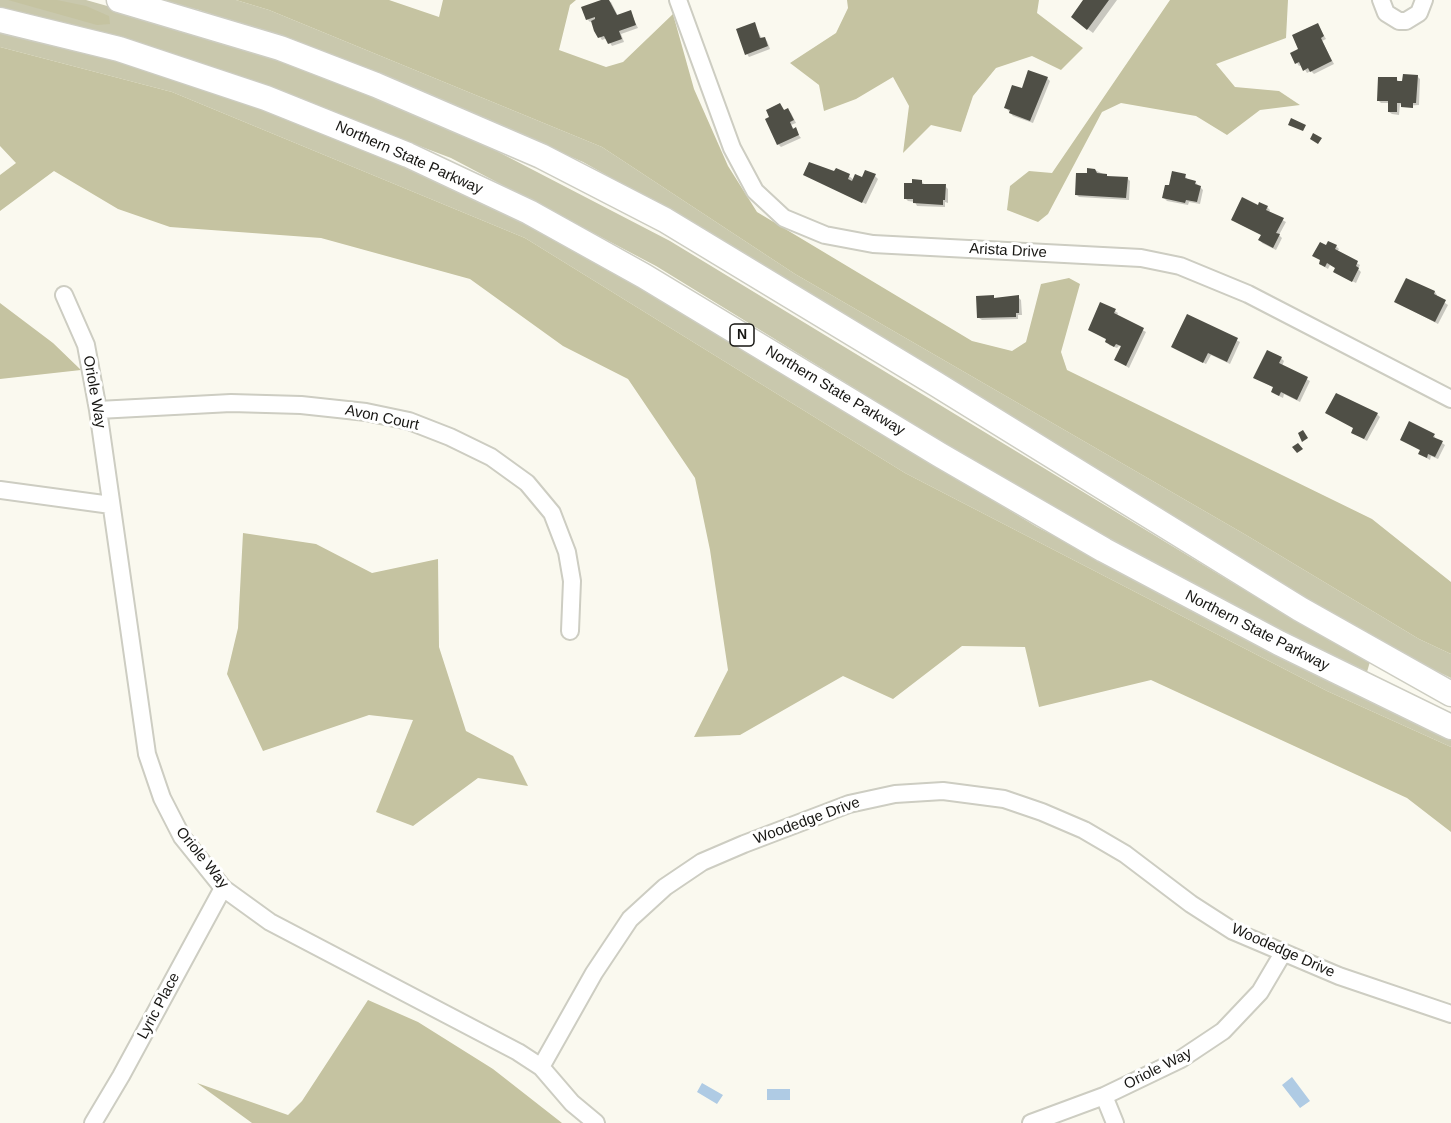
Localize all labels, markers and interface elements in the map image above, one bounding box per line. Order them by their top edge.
street label: Northern State Parkway [333,117,485,199]
street label: Arista Drive [969,240,1047,262]
road number: N [730,324,754,346]
street label: Northern State Parkway [762,342,908,440]
street label: Oriole Way [79,354,109,430]
street label: Avon Court [344,401,420,435]
street label: Northern State Parkway [1182,587,1332,675]
street label: Woodedge Drive [752,793,862,849]
street label: Oriole Way [172,824,232,892]
street label: Woodedge Drive [1228,920,1338,982]
street label: Lyric Place [134,970,184,1042]
street label: Oriole Way [1121,1044,1195,1094]

